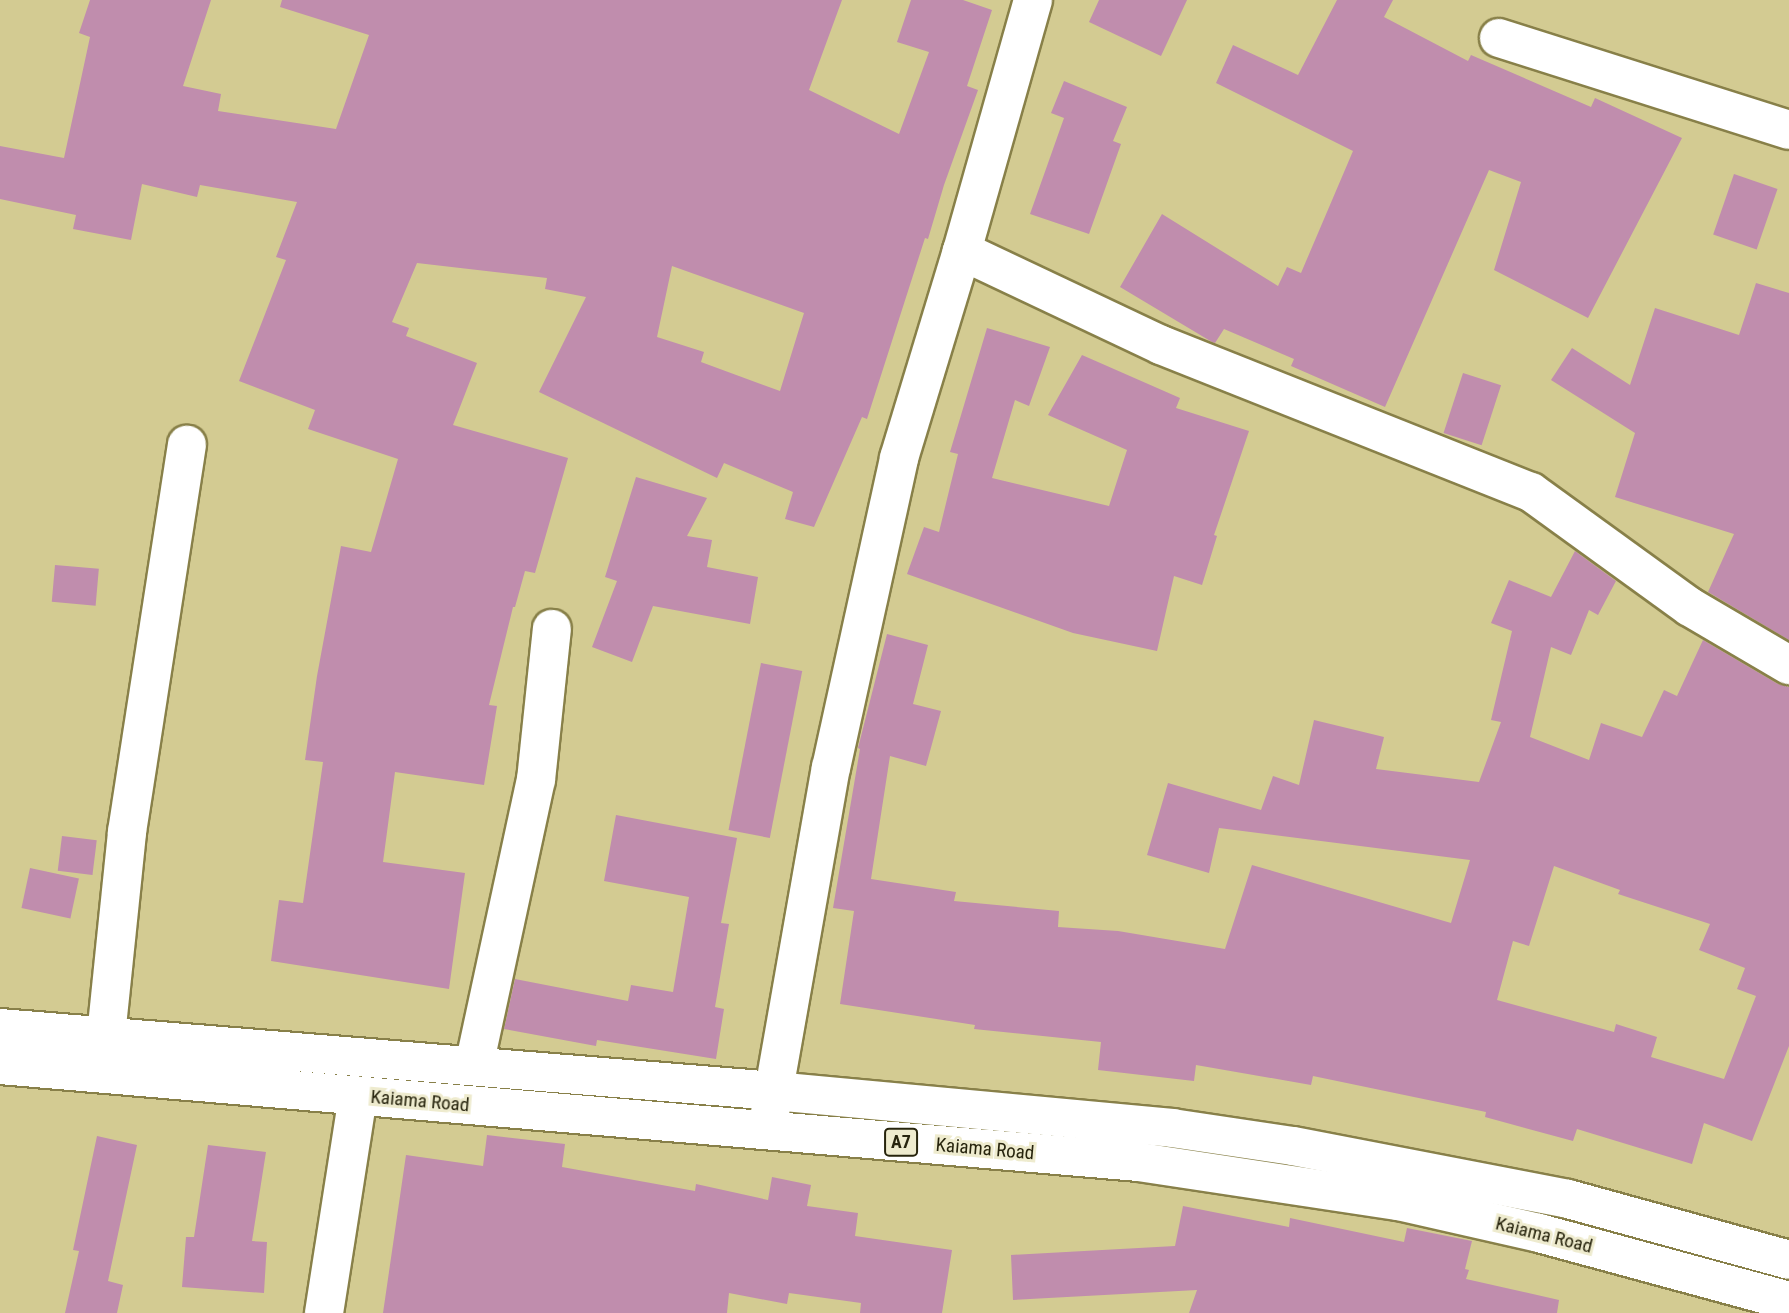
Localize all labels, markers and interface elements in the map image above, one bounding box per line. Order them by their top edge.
street label: Kaiama Road [370,1085,470,1117]
road number: A7 [884,1128,918,1156]
street label: Kaiama Road [935,1133,1035,1165]
street label: Kaiama Road [1493,1212,1595,1258]

